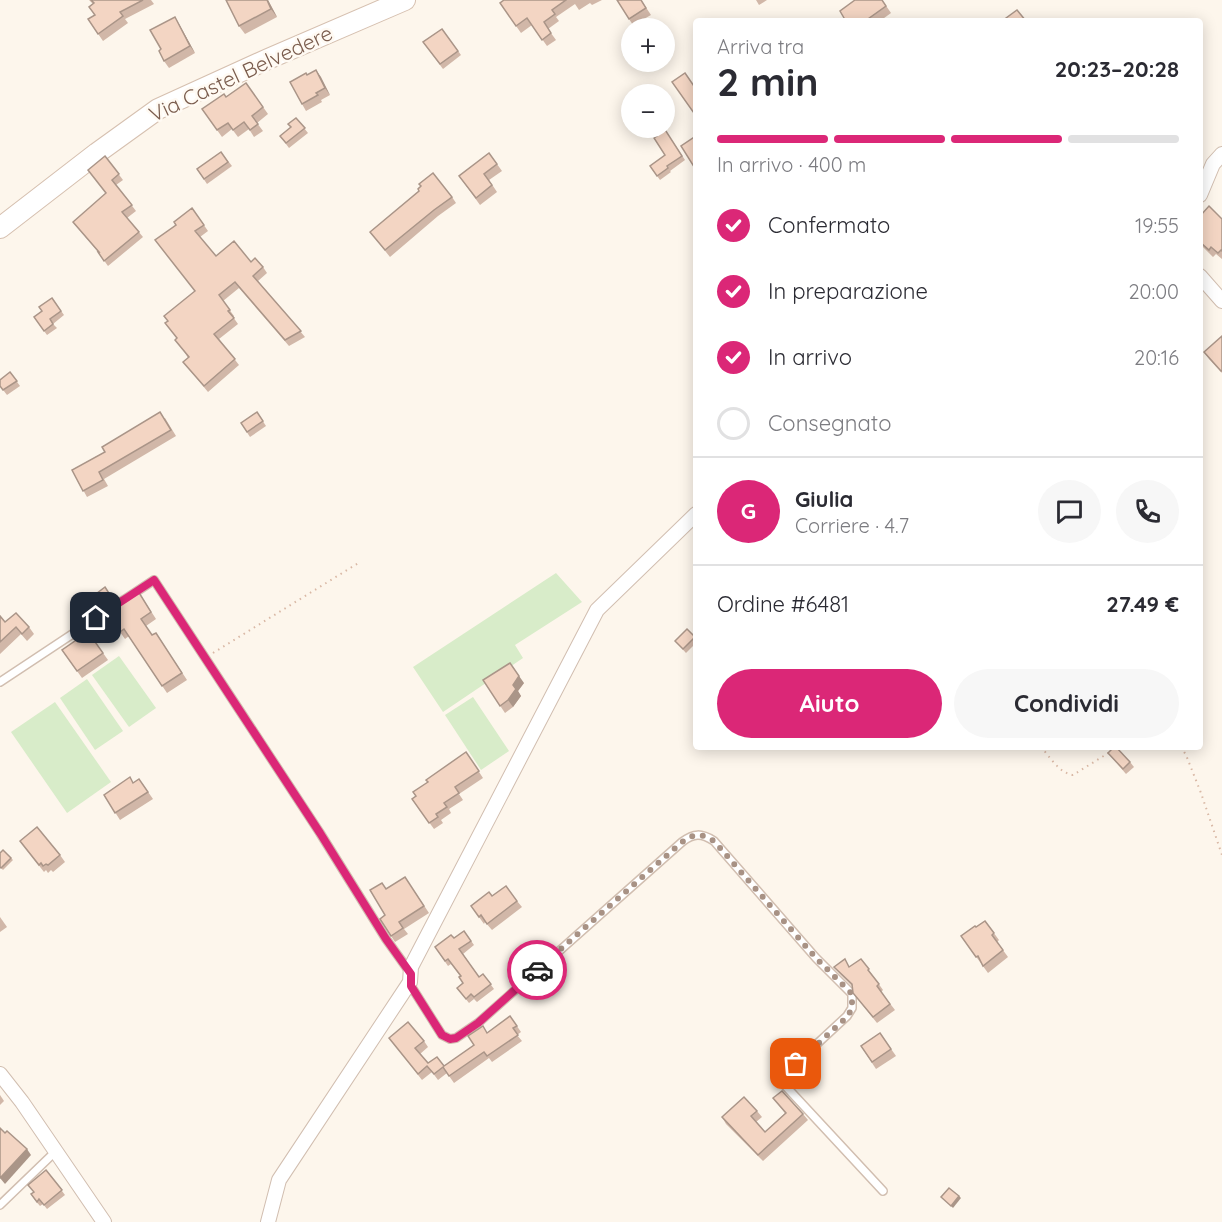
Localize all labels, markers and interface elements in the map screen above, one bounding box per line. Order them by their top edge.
map controls [621,18,675,138]
button: + [621,18,675,72]
street label: Via Castel Belvedere [145,19,336,127]
text: Arriva tra [717,34,804,59]
text: 20:23–20:28 [1055,55,1179,83]
text: 2 min [717,57,819,106]
button: − [621,84,675,138]
text: In arrivo · 400 m [717,152,866,177]
icon: check [717,209,750,242]
text: Confermato [768,211,890,239]
text: 19:55 [1135,213,1179,238]
icon: check [717,275,750,308]
text: In preparazione [768,277,928,305]
text: 20:00 [1128,279,1179,304]
icon: check [717,341,750,374]
text: In arrivo [768,343,852,371]
text: 20:16 [1134,345,1179,370]
text: Consegnato [768,409,891,437]
button: chat [1038,480,1101,543]
button: phone [1116,480,1179,543]
text: Giulia [795,485,853,513]
text: G [741,497,756,525]
text: Corriere · 4.7 [795,513,909,538]
text: Ordine #6481 [717,590,849,618]
text: 27.49 € [1106,590,1179,618]
pin [70,592,121,643]
icon: home [79,601,112,634]
button: Aiuto [717,669,942,738]
button: Condividi [954,669,1179,738]
courier [507,940,567,1000]
icon: car [521,954,554,987]
pin [770,1038,821,1089]
icon: bag [779,1047,812,1080]

